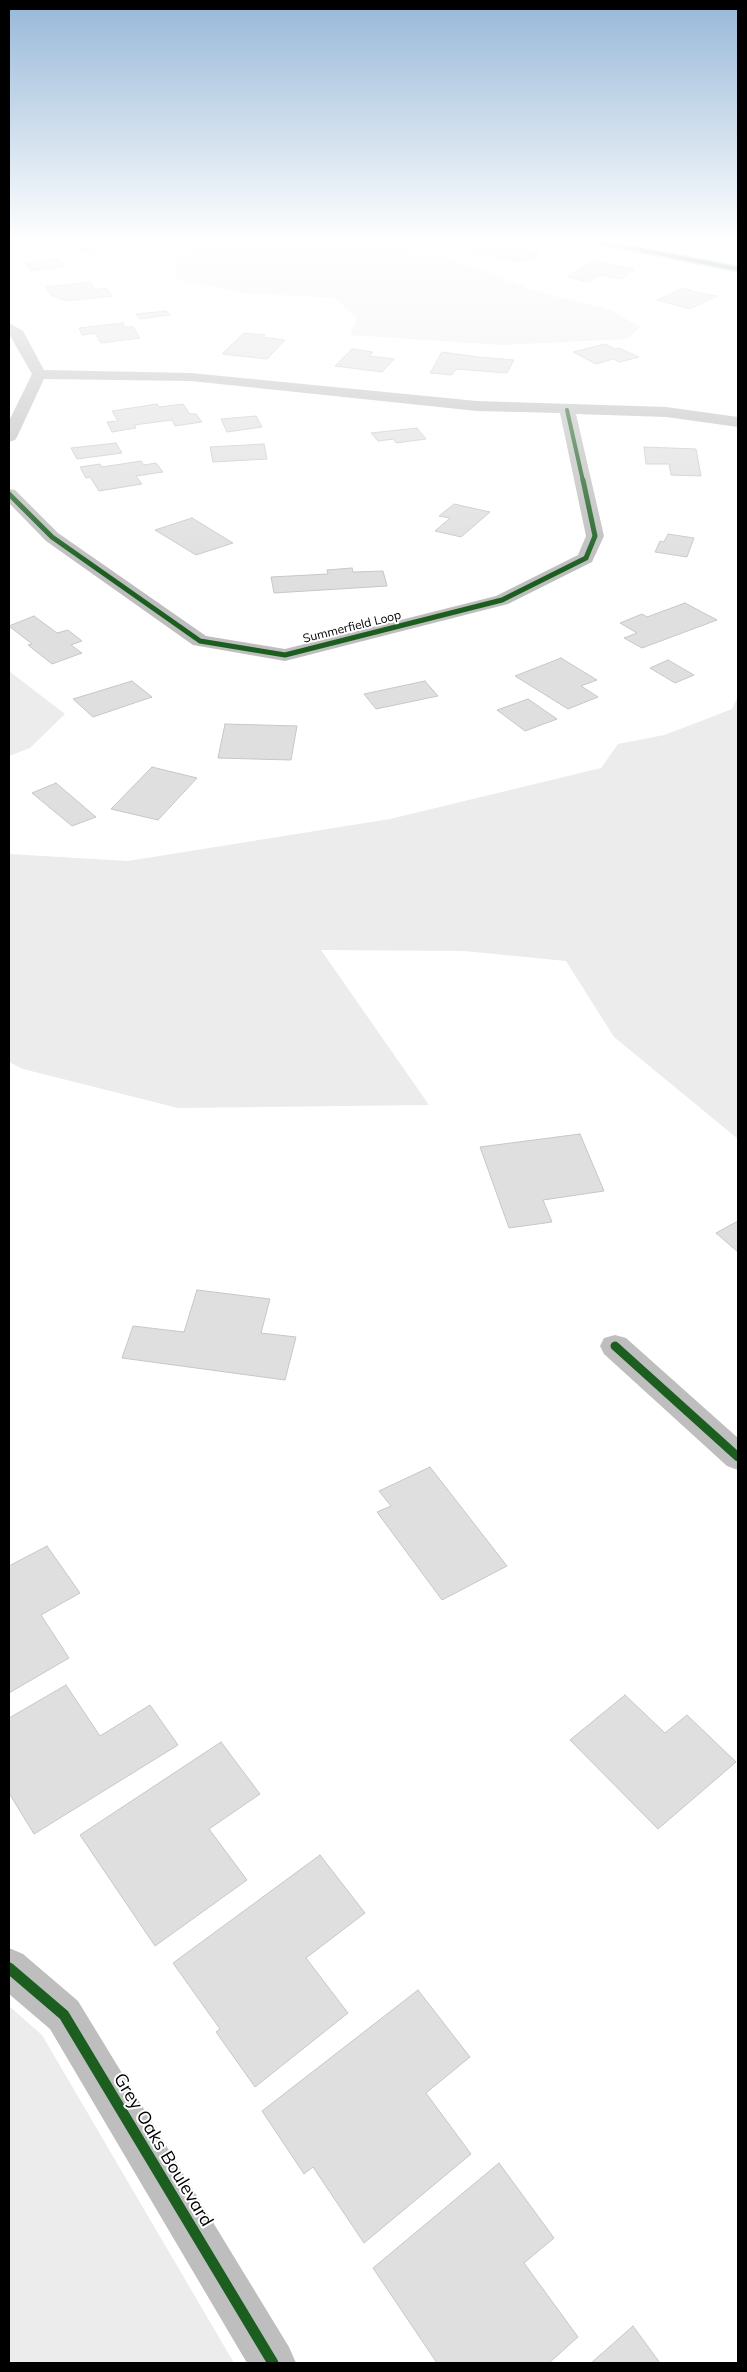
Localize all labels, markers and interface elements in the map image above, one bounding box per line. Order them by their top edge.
street label: Summerfield Loop [301,608,403,646]
street label: Grey Oaks Boulevard [109,2069,217,2231]

